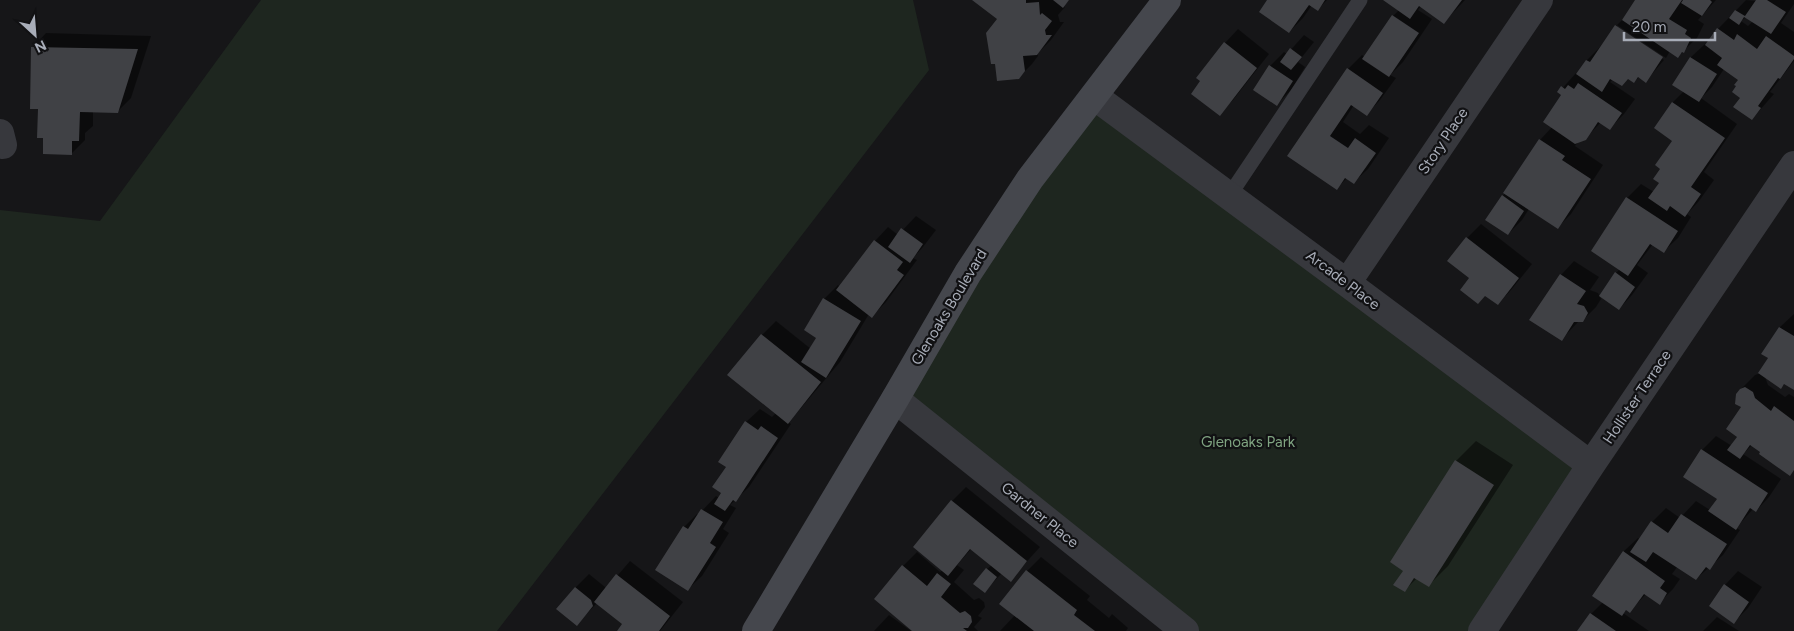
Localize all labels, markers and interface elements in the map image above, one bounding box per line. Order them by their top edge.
north arrow [10,10,60,60]
scale bar [1624,10,1715,42]
text: 20 m [1632,18,1666,36]
text: N [32,36,49,56]
street label: Story Place [1414,104,1472,178]
street label: Glenoaks Boulevard [907,246,991,368]
street label: Arcade Place [1303,246,1383,314]
street label: Hollister Terrace [1599,347,1675,447]
park label: Glenoaks Park [1201,433,1296,451]
street label: Gardner Place [998,478,1082,552]

